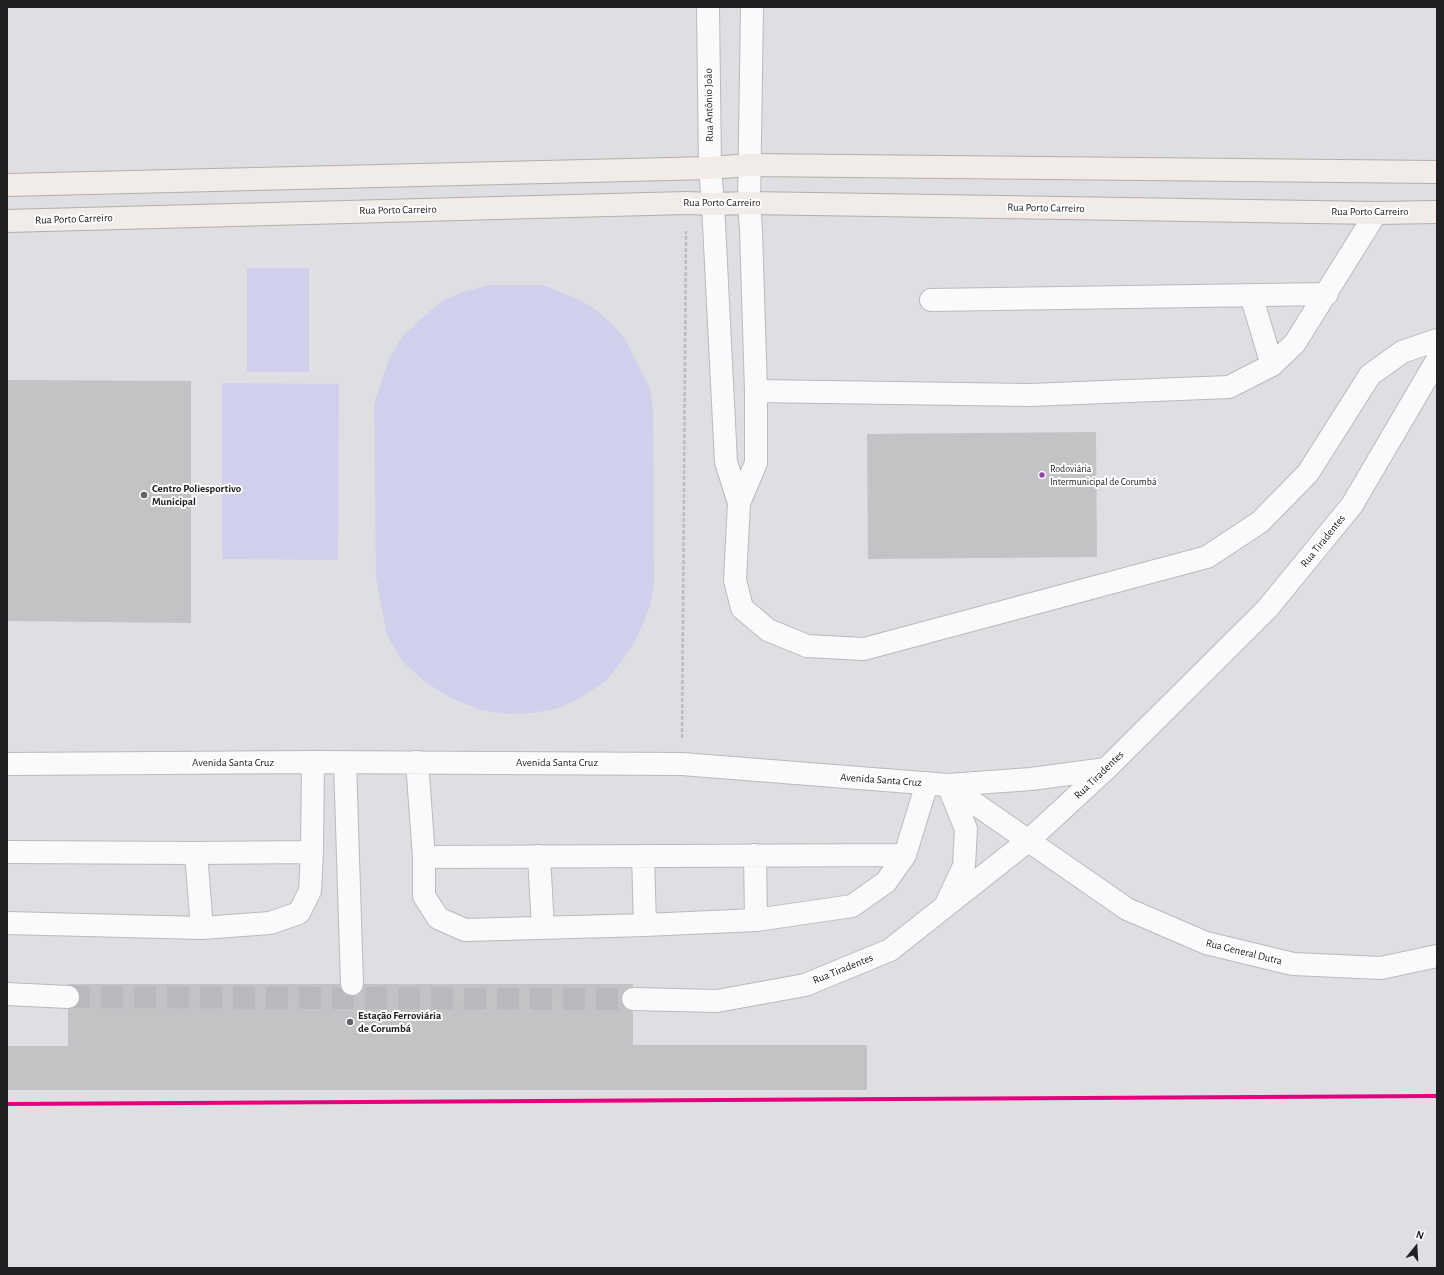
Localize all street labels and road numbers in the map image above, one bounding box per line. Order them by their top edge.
street label: Rua Antônio João [702,68,716,142]
street label: Rua Porto Carreiro [683,196,761,210]
street label: Rua Porto Carreiro [1007,201,1085,215]
street label: Rua Porto Carreiro [359,203,437,217]
street label: Rua Porto Carreiro [1331,205,1409,219]
street label: Rua Porto Carreiro [35,211,113,227]
street label: Rua Tiradentes [1298,512,1348,570]
street label: Rua Tiradentes [1071,748,1127,802]
street label: Avenida Santa Cruz [192,756,274,770]
street label: Avenida Santa Cruz [516,756,598,770]
street label: Avenida Santa Cruz [840,771,922,789]
street label: Rua General Dutra [1204,936,1284,968]
street label: Rua Tiradentes [811,951,875,987]

